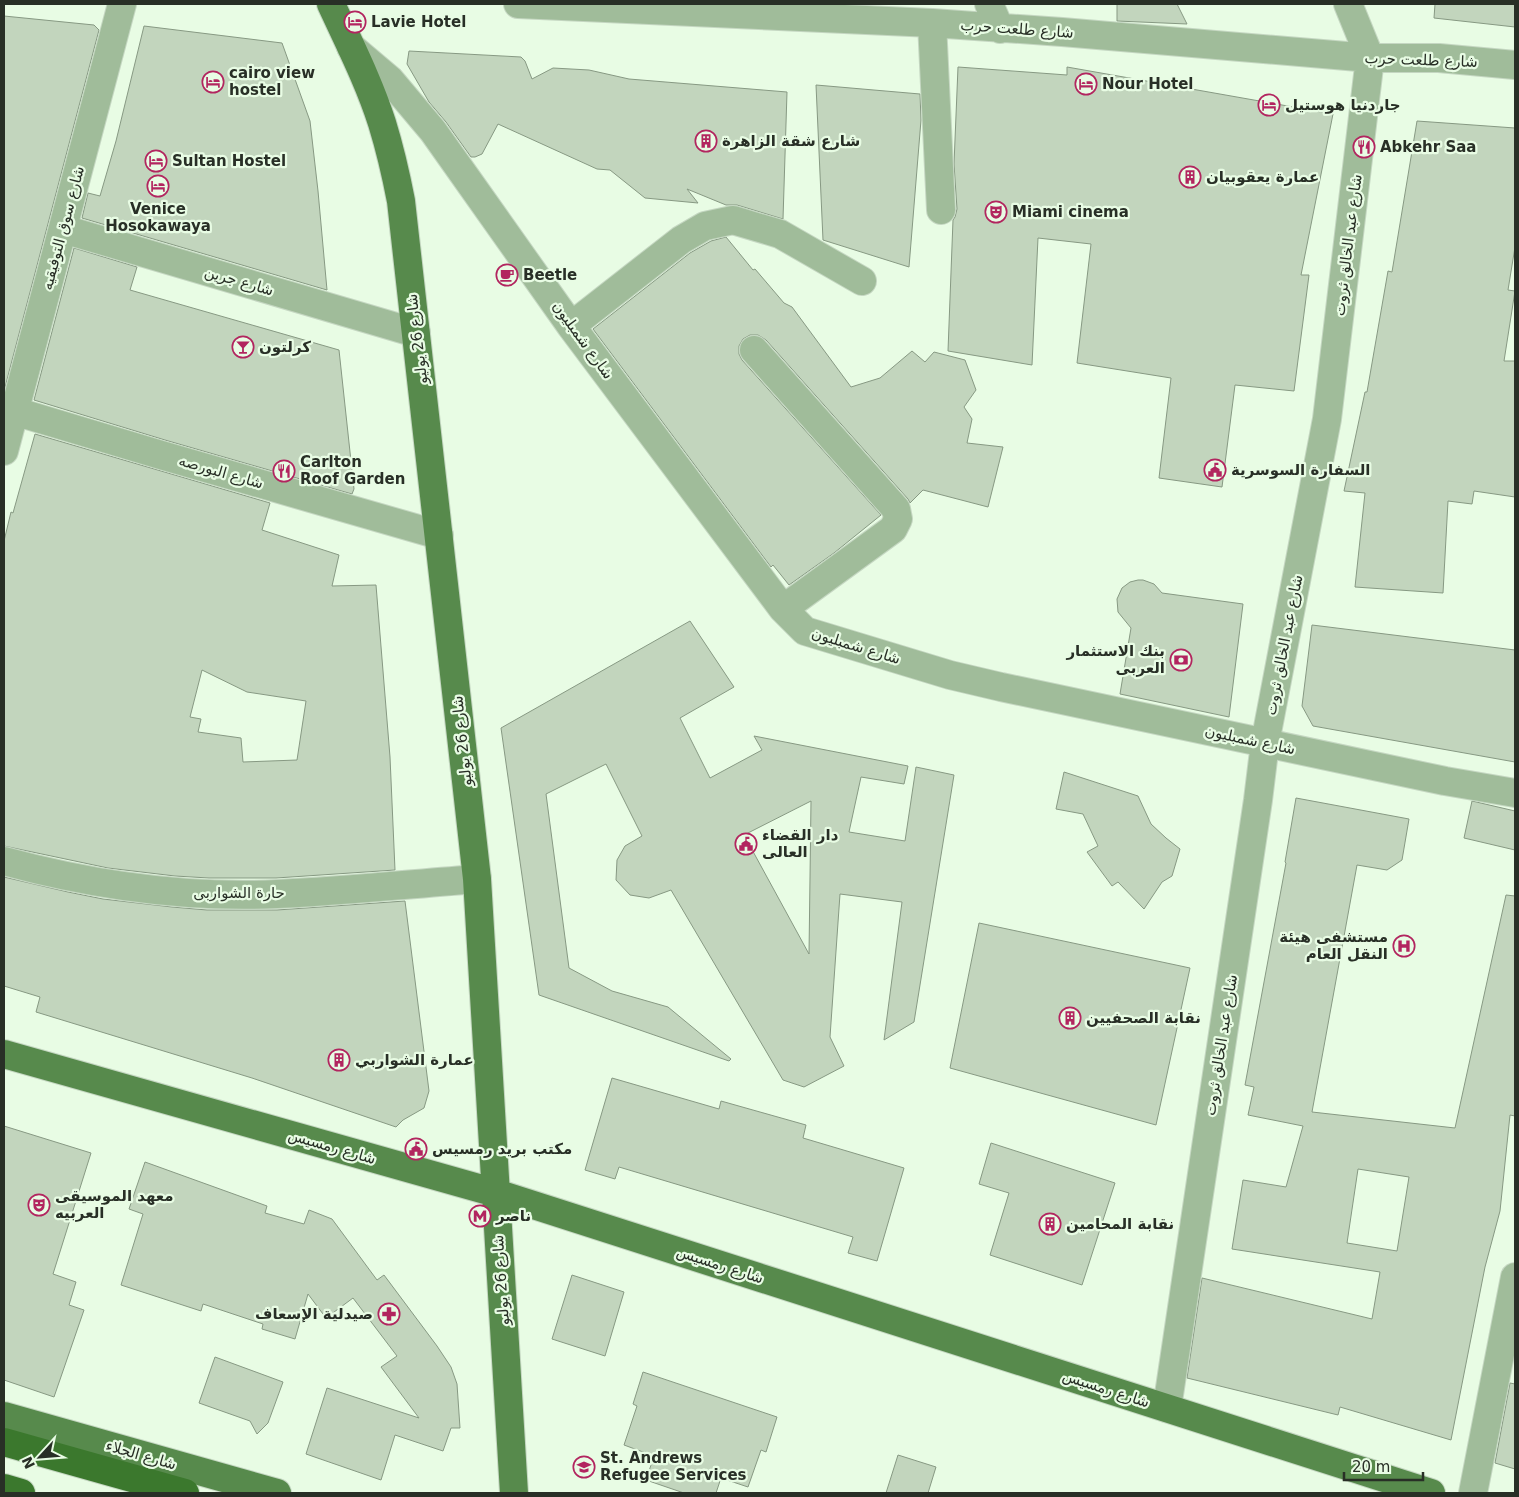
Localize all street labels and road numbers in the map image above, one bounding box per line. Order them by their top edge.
street label: شارع طلعت حرب [960,16,1074,42]
street label: شارع طلعت حرب [1364,49,1478,71]
street label: شارع سوق التوفيقيه [38,164,88,292]
street label: شارع عبد الخالق ثروت [1330,173,1366,317]
street label: شارع جرين [202,263,276,299]
street label: شارع 26 يوليو [403,293,432,386]
street label: شارع شمبليون [549,297,617,383]
street label: شارع البورصه [177,451,265,493]
street label: شارع عبد الخالق ثروت [1262,573,1306,717]
street label: شارع شمبليون [809,624,903,668]
street label: شارع 26 يوليو [448,695,476,788]
street label: شارع شمبليون [1203,722,1297,758]
street label: حارة الشواربى [193,884,285,902]
street label: شارع عبد الخالق ثروت [1201,973,1241,1117]
street label: شارع رمسيس [286,1126,378,1168]
street label: شارع 26 يوليو [489,1234,513,1327]
street label: شارع رمسيس [674,1242,766,1288]
street label: شارع رمسيس [1060,1366,1152,1412]
street label: شارع الجلاء [104,1436,178,1474]

